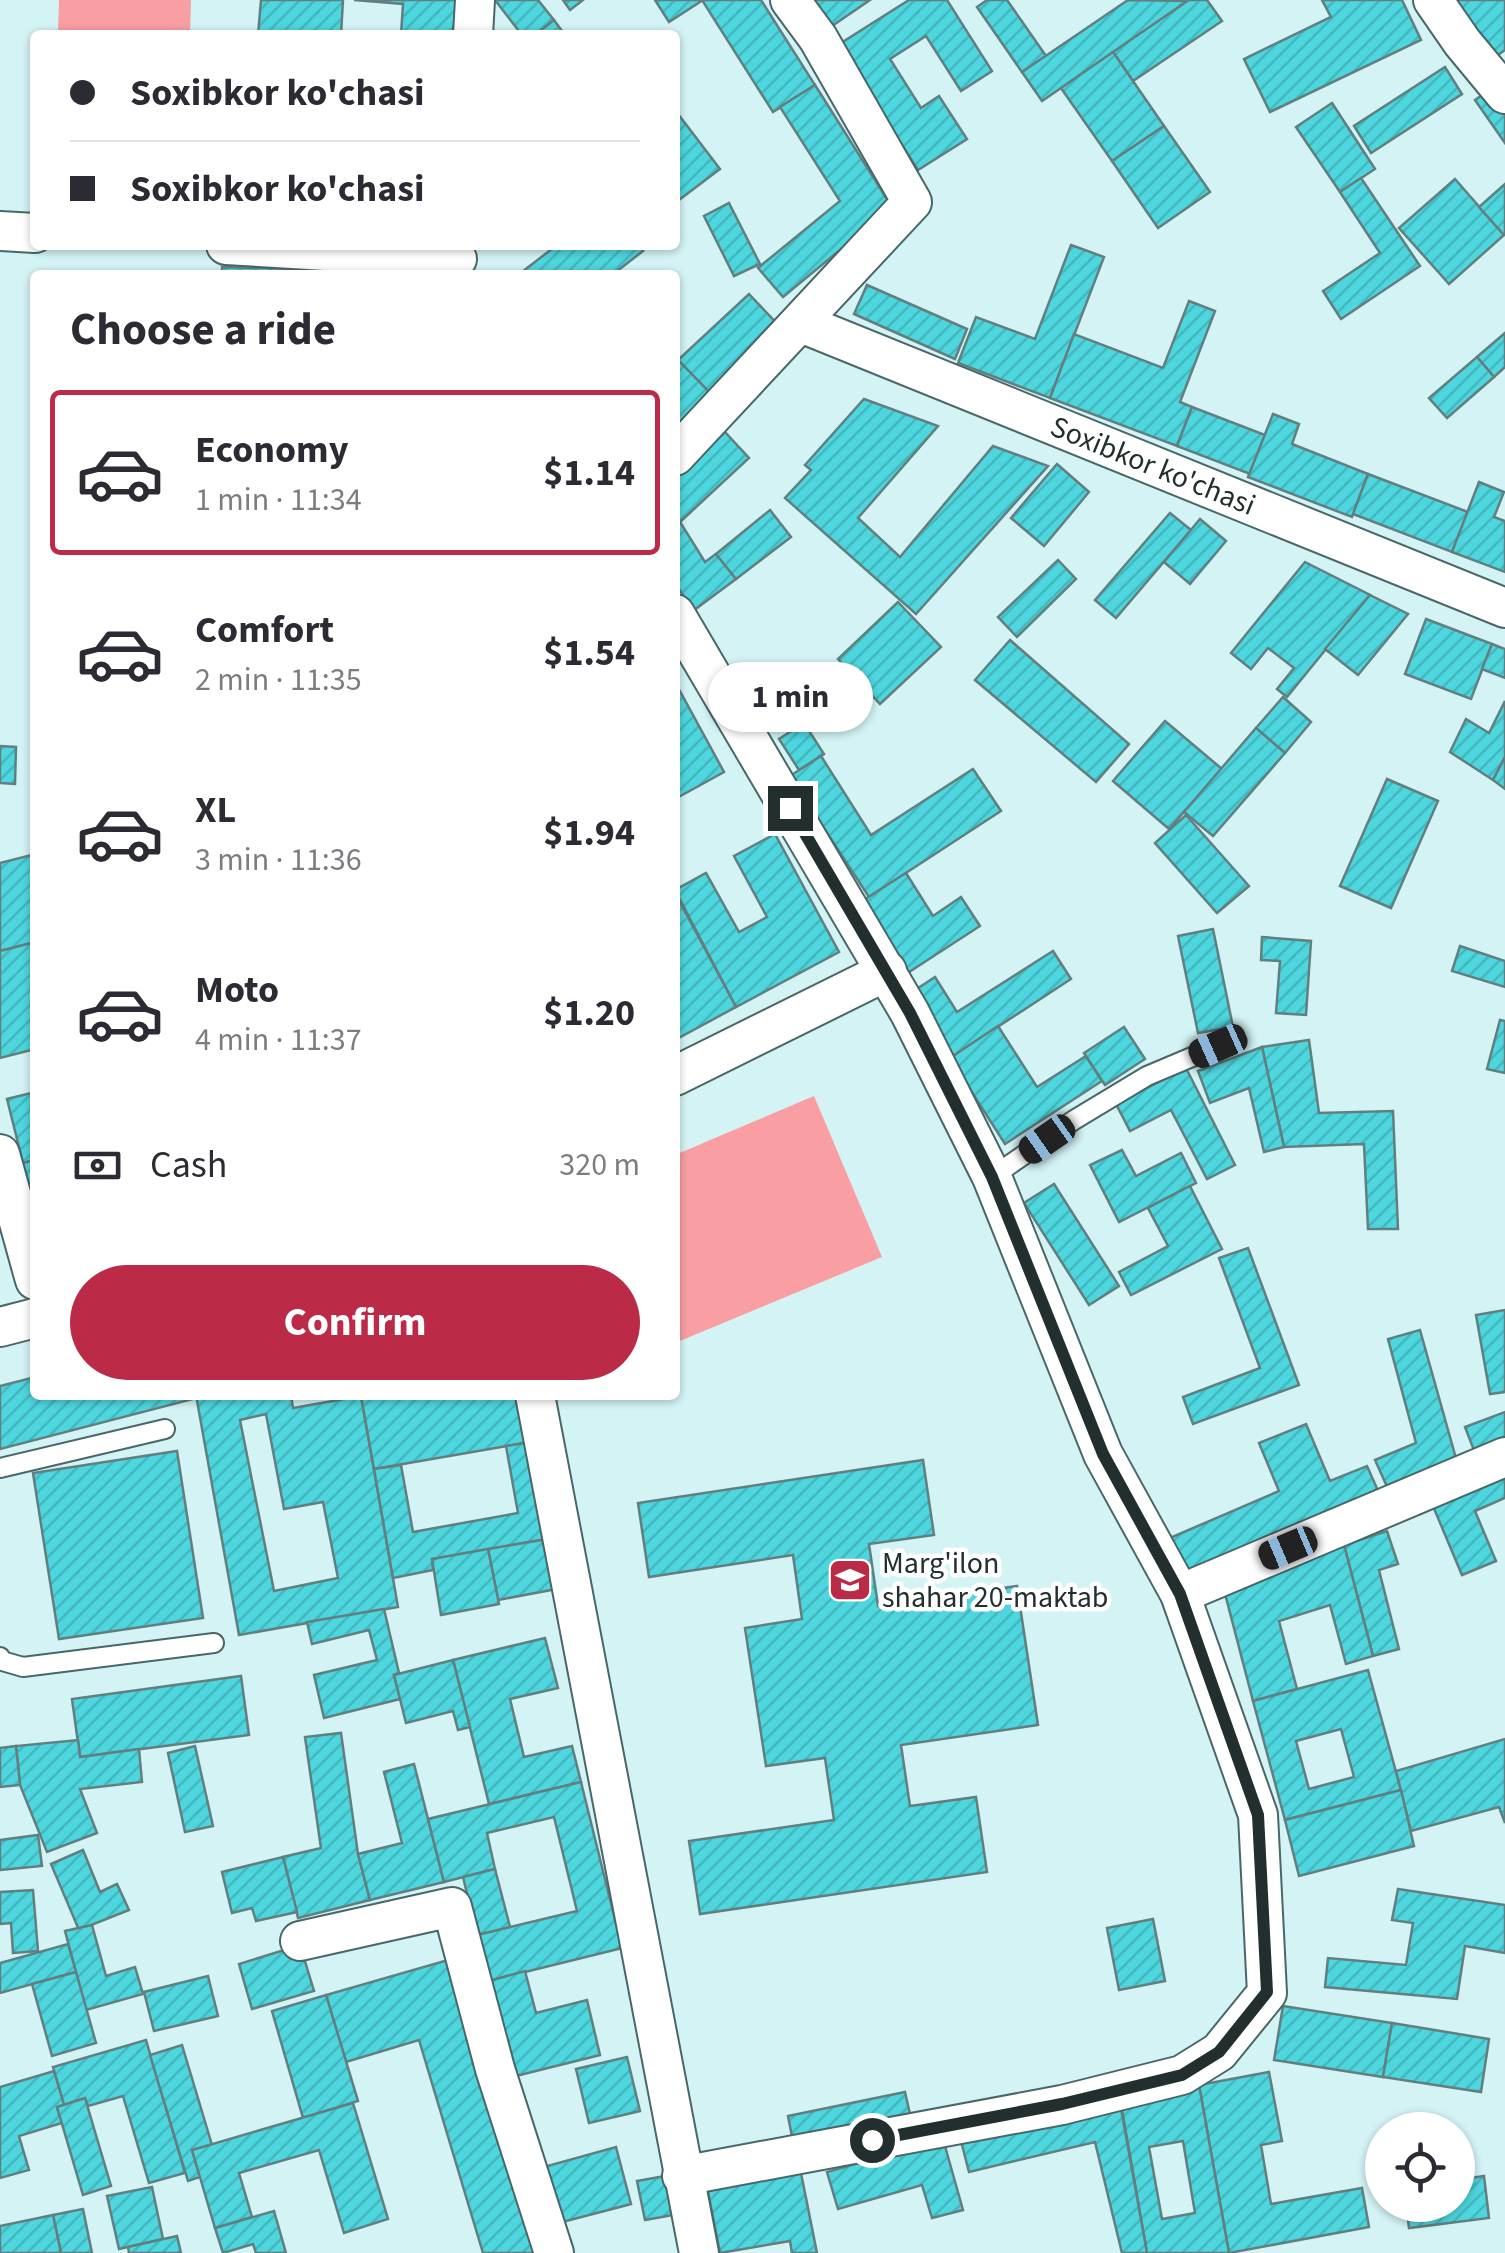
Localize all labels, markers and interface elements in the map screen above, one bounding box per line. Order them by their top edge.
text: Soxibkor ko'chasi [130,66,425,120]
text: Soxibkor ko'chasi [130,162,425,216]
text: Choose a ride [70,298,336,362]
street label: Soxibkor ko'chasi [1044,405,1262,527]
text: Economy [195,423,348,477]
icon: car [75,428,165,518]
text: $1.14 [543,446,635,500]
text: 1 min · 11:34 [195,477,362,523]
text: Comfort [195,603,334,657]
icon: car [75,608,165,698]
text: $1.54 [543,626,635,680]
text: 2 min · 11:35 [195,657,362,703]
callout: 1 min [708,663,872,733]
text: 1 min [752,674,829,720]
text: XL [195,783,236,837]
route end [768,786,813,831]
icon: car [75,788,165,878]
text: $1.94 [543,806,635,860]
text: 3 min · 11:36 [195,837,362,883]
text: Moto [195,963,279,1017]
icon: car [75,968,165,1058]
text: $1.20 [543,986,635,1040]
text: 4 min · 11:37 [195,1017,362,1063]
car [1184,1020,1252,1072]
car [1014,1110,1080,1168]
icon: cash [70,1138,125,1193]
text: Cash [150,1138,227,1192]
text: 320 m [559,1142,640,1188]
button: Confirm [70,1265,640,1380]
car [1255,1522,1321,1574]
place label: Marg'ilon shahar 20-maktab [882,1542,1108,1619]
school or university icon: Marg'ilon shahar 20-maktab [827,1557,873,1603]
map controls [1365,2112,1475,2222]
button: locate [1365,2112,1475,2222]
route start [850,2118,895,2163]

